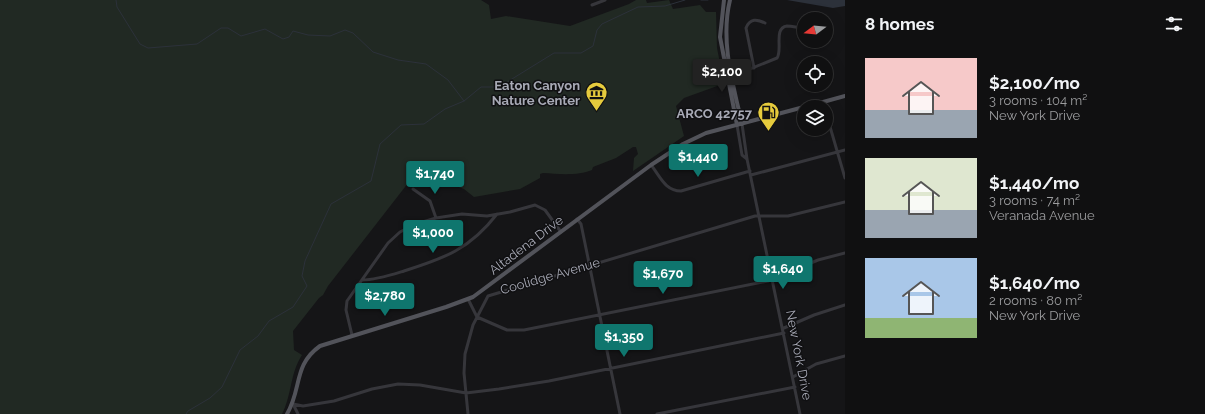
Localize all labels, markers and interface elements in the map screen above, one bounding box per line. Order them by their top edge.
north arrow [797,12,833,48]
map controls [797,12,833,136]
icon: filters [1163,13,1185,35]
text: 8 homes [865,14,934,34]
button: locate [797,56,833,92]
pin: $2,100 [689,59,755,93]
text: $2,100 [702,64,742,79]
text: $2,100/mo [989,73,1080,93]
icon: home [897,74,945,122]
place label: Eaton Canyon Nature Center [492,78,580,108]
museum icon: Eaton Canyon Nature Center [583,79,609,112]
text: 3 rooms · 104 m² [989,93,1087,108]
fuel station icon: ARCO 42757 [755,100,781,133]
button: layers [797,100,833,136]
place label: ARCO 42757 [677,106,753,121]
text: New York Drive [989,108,1080,123]
pin: $1,440 [665,144,731,178]
text: $1,440 [678,149,718,164]
pin: $1,740 [402,161,468,195]
text: $1,740 [415,166,455,181]
text: $1,440/mo [989,173,1079,193]
icon: home [897,174,945,222]
text: 3 rooms · 74 m² [989,193,1080,208]
text: Veranada Avenue [989,208,1095,223]
street label: Altadena Drive [486,212,566,278]
pin: $1,000 [400,220,466,254]
text: $1,000 [412,225,454,240]
street label: Coolidge Avenue [498,254,602,297]
pin: $1,640 [750,256,816,290]
pin: $1,670 [630,261,696,295]
text: $1,640 [763,261,803,276]
text: $1,670 [643,266,683,281]
text: $1,640/mo [989,273,1080,293]
icon: home [897,274,945,322]
pin: $2,780 [352,283,418,317]
text: $2,780 [364,288,406,303]
text: 2 rooms · 80 m² [989,293,1082,308]
text: New York Drive [989,308,1080,323]
street label: New York Drive [783,309,815,402]
pin: $1,350 [591,324,657,358]
text: $1,350 [604,329,644,344]

